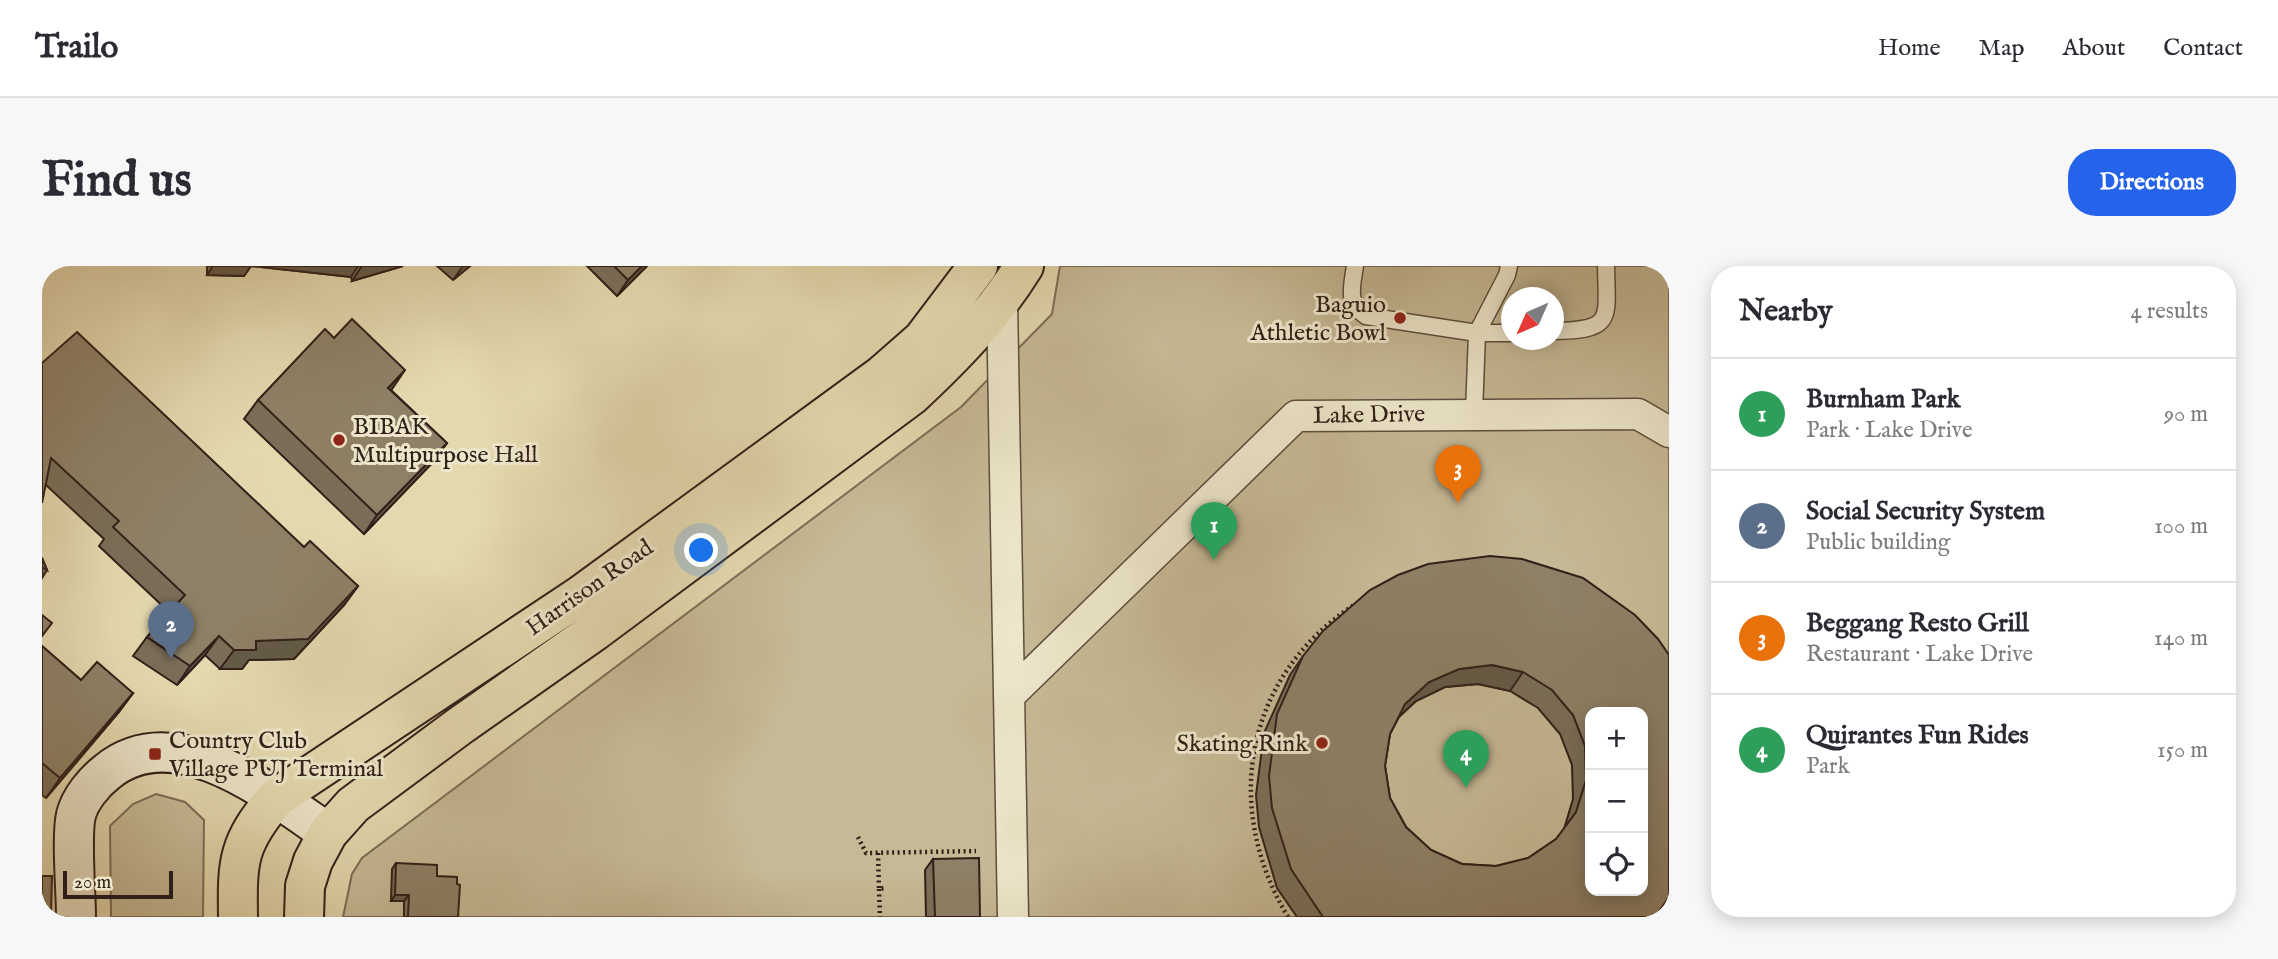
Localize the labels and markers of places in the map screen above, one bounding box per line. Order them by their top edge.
place label: Baguio Athletic Bowl [1249,290,1386,349]
marker: Baguio Athletic Bowl [1392,310,1408,326]
place label: BIBAK Multipurpose Hall [353,412,538,471]
marker: BIBAK Multipurpose Hall [331,432,347,448]
pin: 3 [1435,445,1481,503]
pin: 1 [1191,502,1237,560]
pin: 2 [148,601,194,659]
place label: Country Club Village PUJ Terminal [168,726,383,785]
place label: Skating Rink [1177,729,1308,760]
pin: 4 [1443,730,1489,788]
marker: Skating Rink [1314,735,1330,751]
marker: Country Club Village PUJ Terminal [147,746,163,762]

